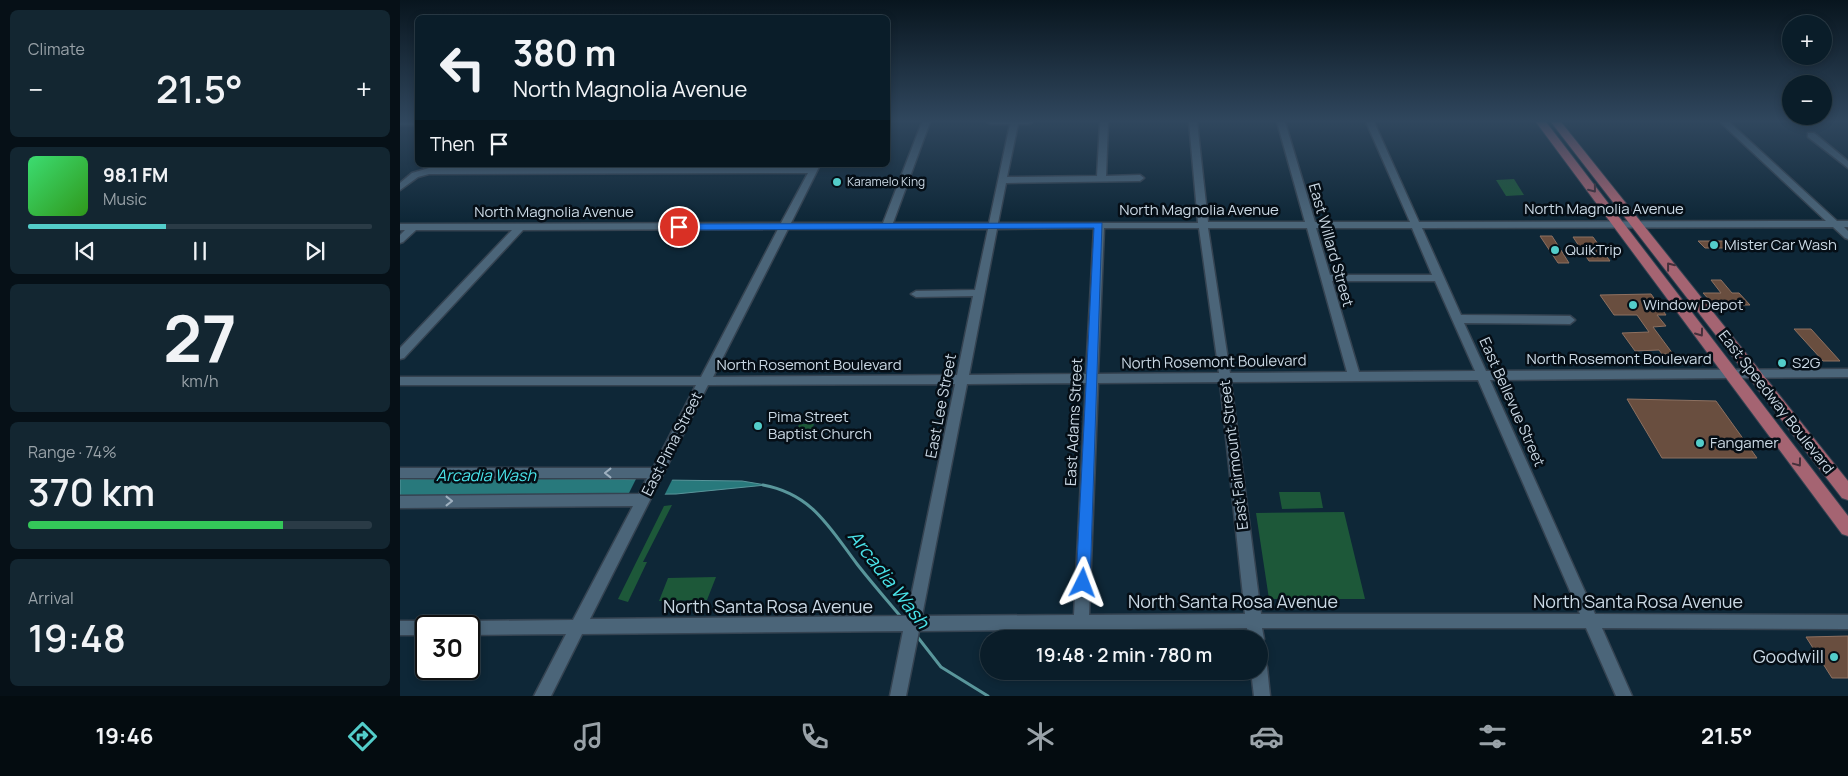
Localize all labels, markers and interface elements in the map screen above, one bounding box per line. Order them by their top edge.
map controls [1782,15,1832,125]
button: + [1782,15,1832,65]
text: 380 m [513,29,616,77]
icon: left [430,35,495,100]
text: Climate [28,38,85,60]
text: 21.5° [156,62,243,114]
text: − [28,70,43,108]
text: + [356,70,372,108]
text: North Magnolia Avenue [513,74,747,104]
button: − [1782,75,1832,125]
icon: arrive [485,130,513,158]
text: Then [430,131,475,157]
text: 98.1 FM [103,162,168,188]
place label: Karamelo King [847,173,925,190]
marker: Karamelo King [831,176,843,188]
street label: East Willard Street [1304,181,1359,309]
one-way arrow [1587,183,1595,192]
text: Music [103,188,147,210]
street label: North Magnolia Avenue [1524,198,1684,219]
street label: North Magnolia Avenue [1119,199,1279,220]
street label: North Magnolia Avenue [474,201,634,222]
pin [658,206,700,248]
icon: arrive [665,213,693,241]
place label: Mister Car Wash [1724,234,1837,255]
icon: previous [71,237,99,265]
icon: pause [186,237,214,265]
icon: next [301,237,329,265]
place label: QuikTrip [1565,239,1622,260]
marker: Mister Car Wash [1708,239,1720,251]
marker: QuikTrip [1549,244,1561,256]
one-way arrow [1667,263,1676,272]
text: 27 [163,293,237,382]
place label: Window Depot [1643,294,1743,315]
marker: Window Depot [1627,299,1639,311]
street label: East Speedway Boulevard [1714,326,1839,478]
one-way arrow [1694,327,1703,337]
street label: East Bellevue Street [1474,334,1550,470]
street label: North Rosemont Boulevard [1526,348,1712,369]
street label: North Rosemont Boulevard [1121,349,1307,374]
street label: East Lee Street [920,352,961,460]
place label: S2G [1792,352,1821,373]
street label: North Rosemont Boulevard [716,354,902,375]
street label: East Adams Street [1060,357,1087,487]
marker: S2G [1776,357,1788,369]
text: km/h [181,370,219,392]
street label: East Fairmount Street [1214,379,1253,531]
street label: East Pima Street [636,388,707,500]
place label: Pima Street Baptist Church [768,406,872,444]
marker: Pima Street Baptist Church [752,420,764,432]
place label: Fangamer [1710,432,1779,453]
marker: Fangamer [1694,437,1706,449]
text: Range · 74% [28,441,117,463]
one-way arrow [1792,457,1800,466]
water label: Arcadia Wash [436,464,536,486]
text: 370 km [28,465,155,517]
one-way arrow [604,468,612,478]
one-way arrow [445,496,453,506]
water label: Arcadia Wash [842,524,936,634]
position arrow [1056,556,1108,608]
text: Arrival [28,587,74,609]
street label: North Santa Rosa Avenue [1128,589,1338,613]
street label: North Santa Rosa Avenue [1533,589,1743,613]
street label: North Santa Rosa Avenue [663,594,873,618]
text: 19:48 [28,611,126,663]
speed limit sign: 30 [415,615,480,680]
text: 19:48 · 2 min · 780 m [1036,642,1212,668]
place label: Goodwill [1753,644,1824,668]
marker: Goodwill [1828,651,1840,663]
icon: directions [345,719,380,754]
icon: music [571,719,606,754]
icon: phone [797,719,832,754]
icon: climate [1023,719,1058,754]
icon: car [1249,719,1284,754]
icon: filters [1475,719,1510,754]
text: 19:46 [96,721,153,751]
text: 21.5° [1701,721,1752,751]

